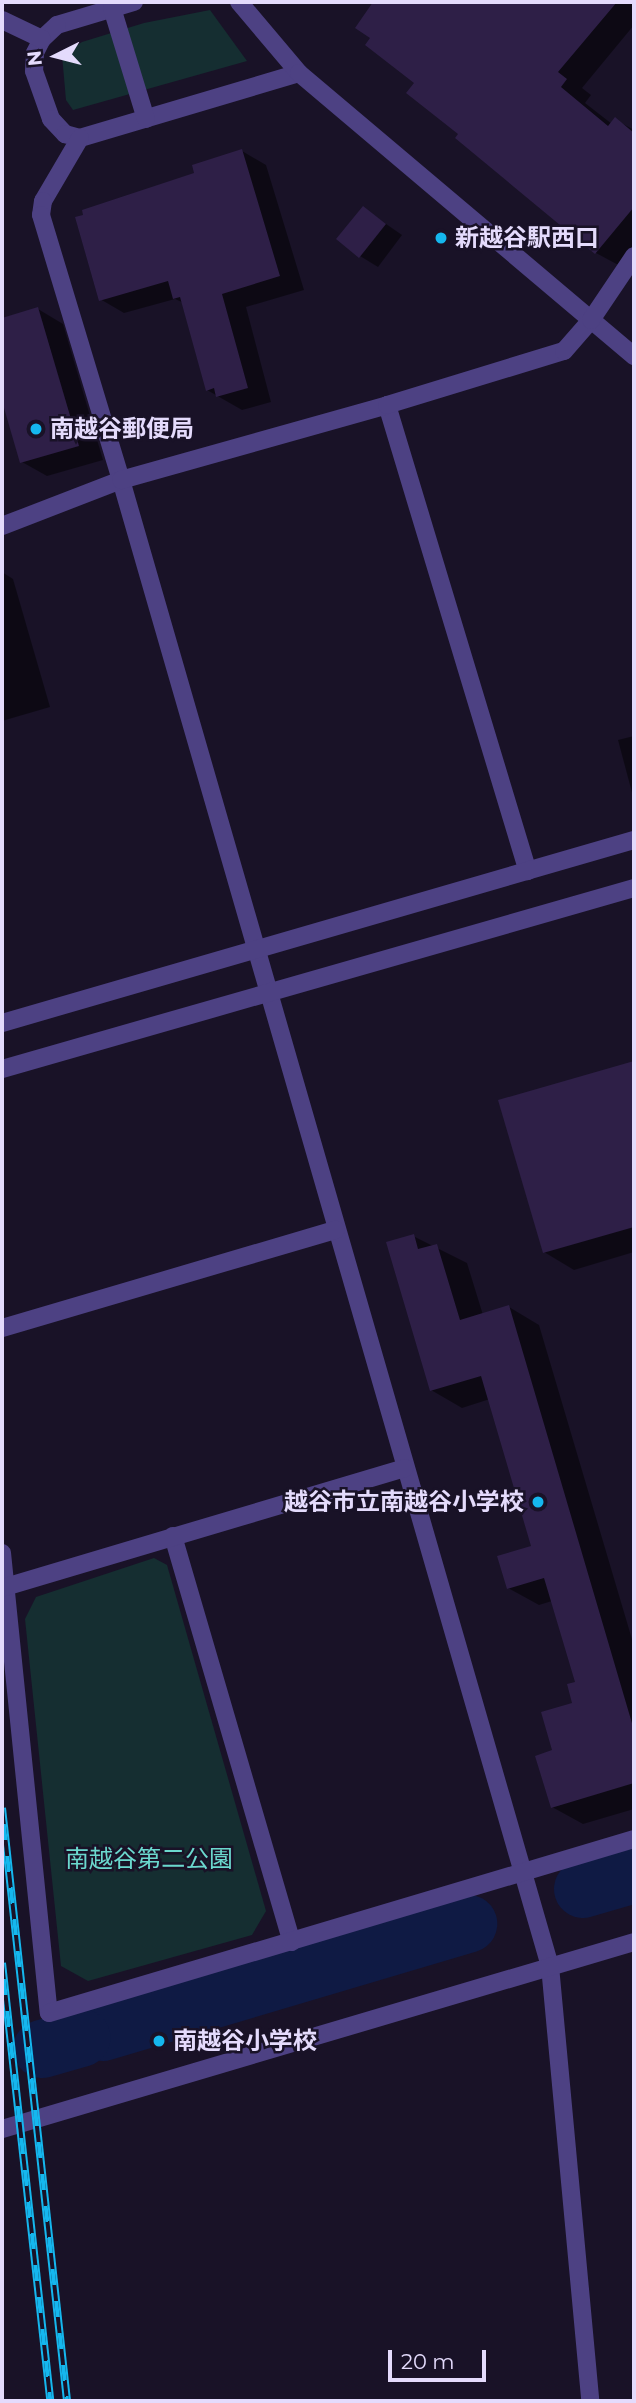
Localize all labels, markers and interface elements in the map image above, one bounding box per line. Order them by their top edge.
north arrow [21,21,91,91]
text: N [22,49,47,67]
place label: 新越谷駅西口 [455,224,599,252]
marker: 新越谷駅西口 [433,230,449,246]
place label: 南越谷郵便局 [50,415,194,443]
marker: 南越谷郵便局 [28,421,44,437]
place label: 越谷市立南越谷小学校 [284,1488,524,1516]
marker: 越谷市立南越谷小学校 [530,1494,546,1510]
park label: 南越谷第二公園 [65,1845,233,1873]
place label: 南越谷小学校 [173,2027,317,2055]
marker: 南越谷小学校 [151,2033,167,2049]
scale bar [391,2336,489,2380]
text: 20 m [401,2349,455,2374]

